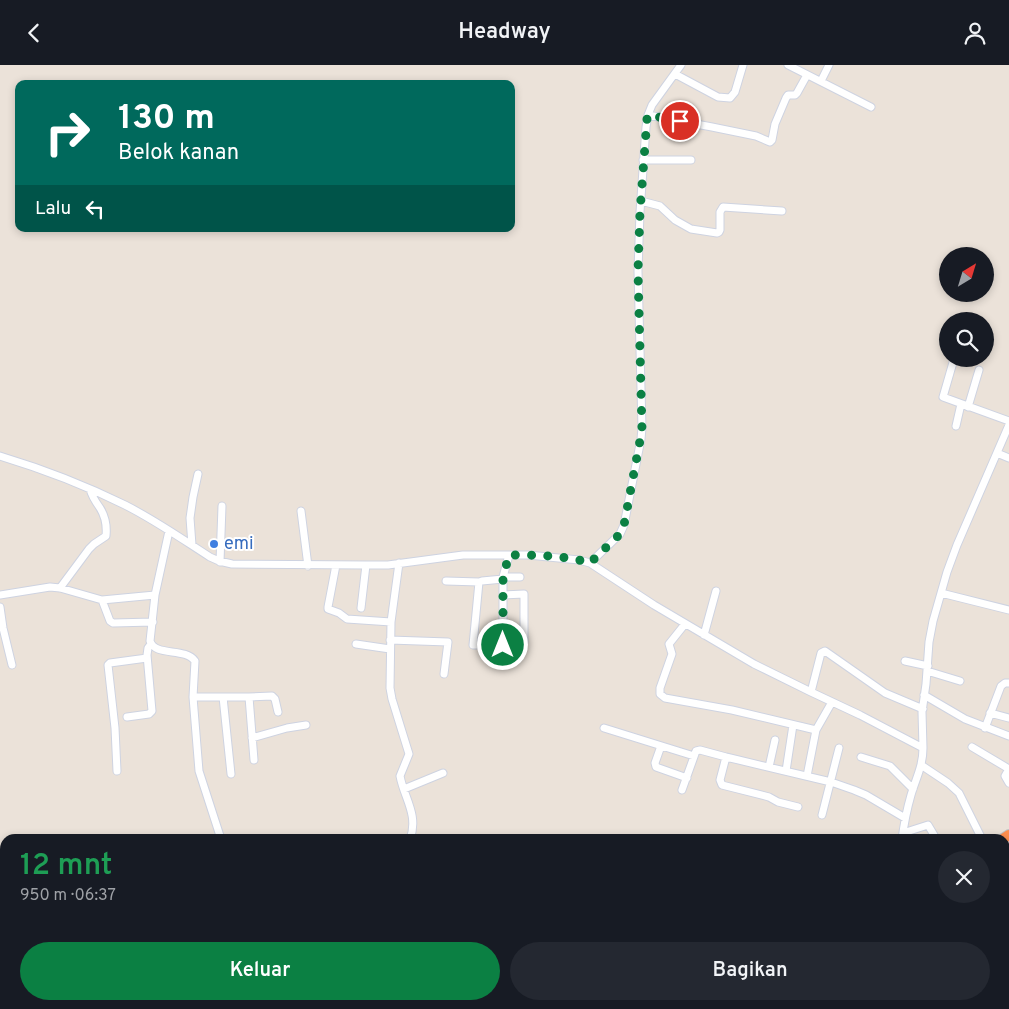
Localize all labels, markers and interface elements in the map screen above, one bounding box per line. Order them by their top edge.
icon: back [20,19,48,47]
text: Headway [458,19,551,46]
icon: person [961,19,989,47]
text: 130 m [118,97,215,141]
icon: right [35,100,100,165]
pin [659,100,701,142]
icon: arrive [666,107,694,135]
text: Belok kanan [118,140,239,167]
icon: left [81,195,109,223]
text: Lalu [35,197,71,221]
north arrow [939,247,994,303]
map controls [939,247,994,367]
button: search [939,312,994,367]
place label: emi [224,533,254,556]
marker: emi [208,538,220,550]
position arrow [476,618,528,670]
text: 12 mnt [20,848,112,885]
button: close [938,851,990,903]
text: 950 m · 06:37 [20,886,116,906]
button: Keluar [20,942,500,1000]
button: Bagikan [510,942,990,1000]

